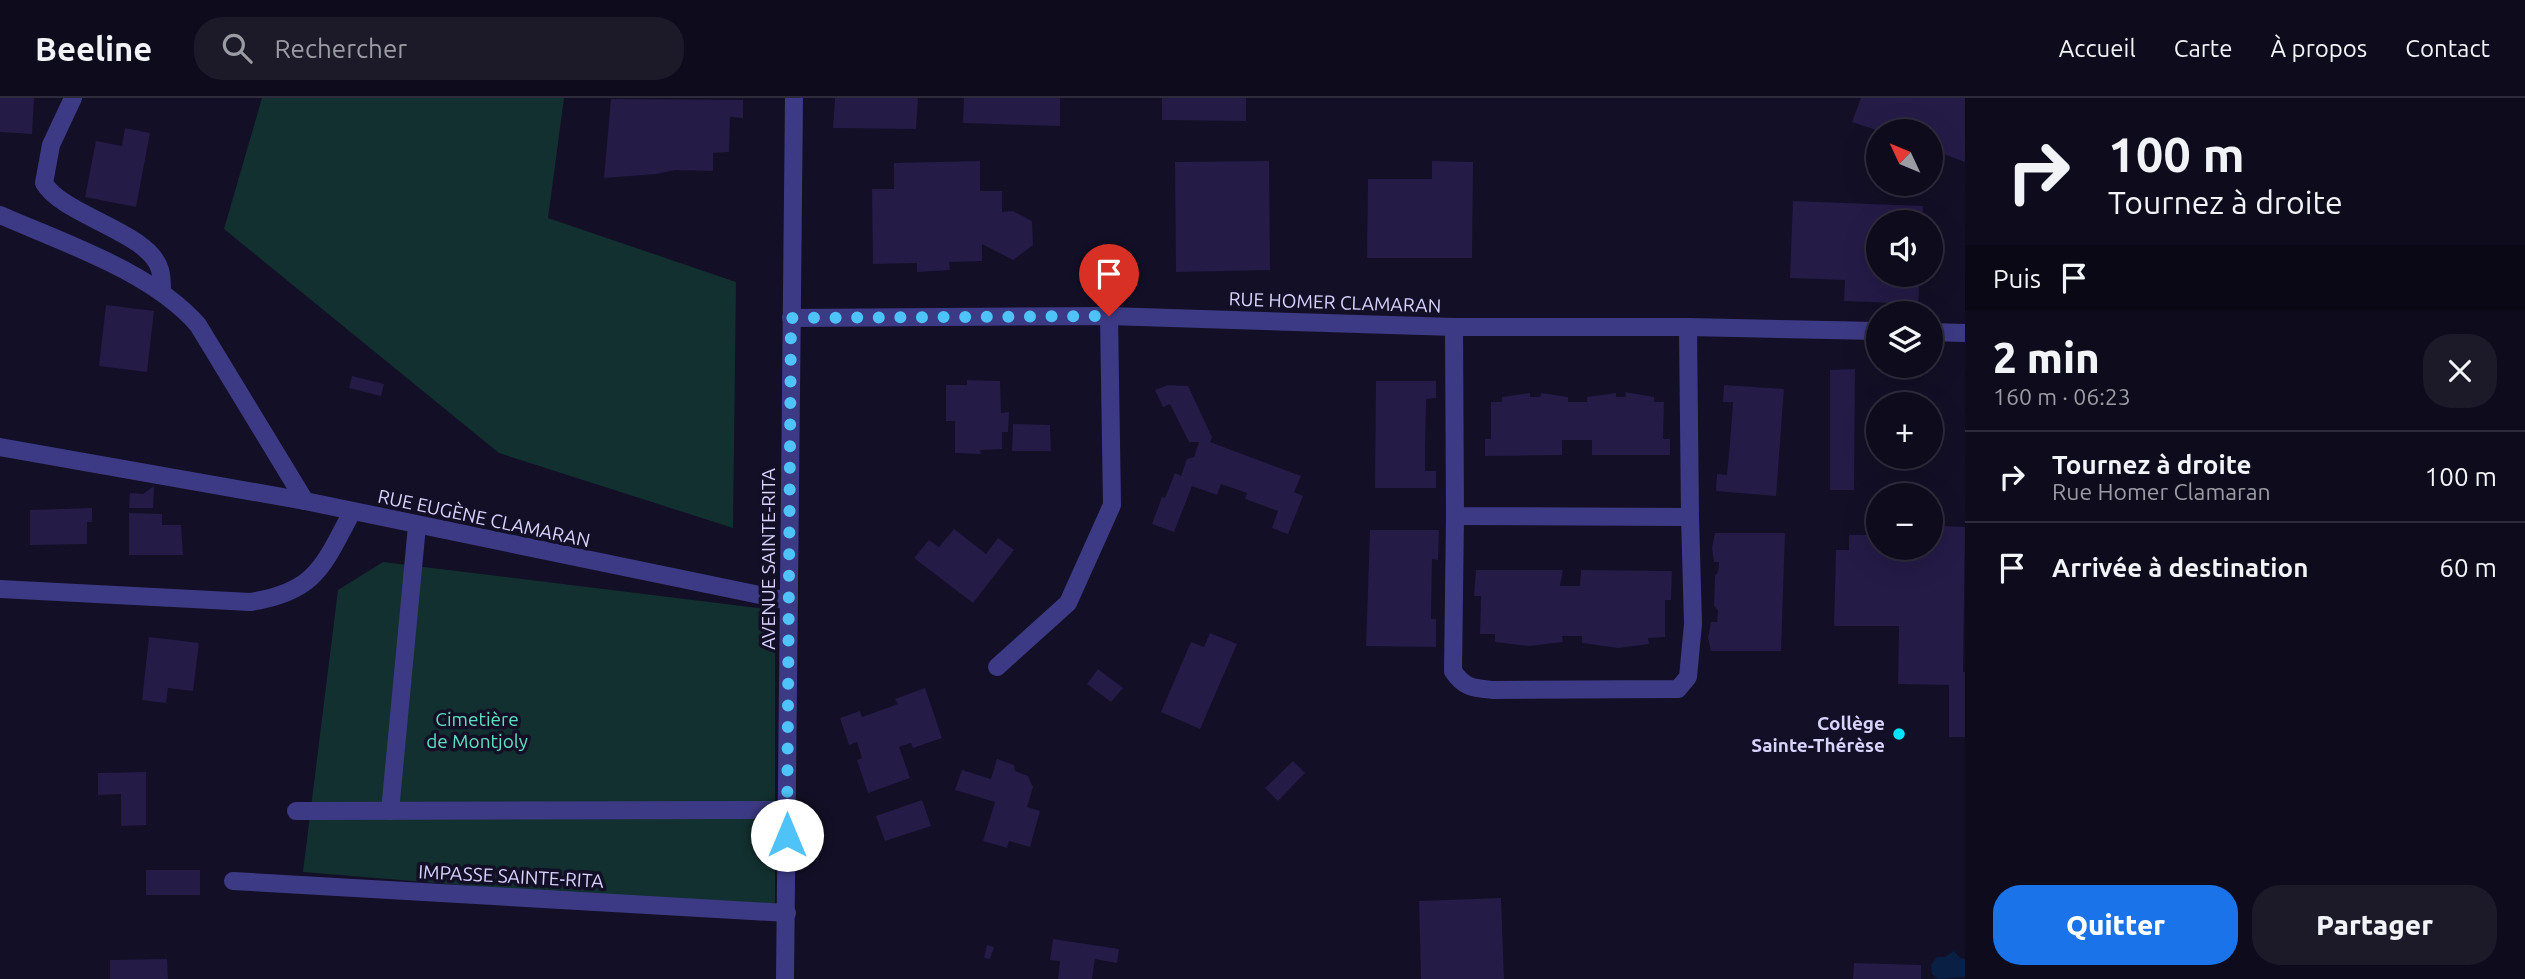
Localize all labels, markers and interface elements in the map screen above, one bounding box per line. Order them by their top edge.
search box [194,17,684,80]
icon: search [218,29,256,67]
text: Beeline [35,30,152,67]
text: Rechercher [274,34,407,63]
text: Accueil [2059,35,2136,62]
text: Carte [2174,35,2233,62]
text: À propos [2271,35,2367,62]
text: Contact [2405,35,2490,62]
north arrow [1866,119,1942,196]
map controls [1866,119,1943,560]
icon: right [1993,126,2084,217]
text: 100 m [2108,126,2245,181]
text: Tournez à droite [2108,184,2343,220]
button: sound [1866,210,1943,287]
pin [1079,244,1139,316]
icon: arrive [1090,255,1128,293]
icon: arrive [2055,259,2093,297]
text: Puis [1993,264,2041,293]
street label: RUE HOMER CLAMARAN [1228,287,1442,317]
button: layers [1866,301,1943,378]
text: 2 min [1993,334,2100,381]
button: close [2423,334,2497,408]
text: 160 m · 06:23 [1993,384,2131,409]
button: + [1866,392,1943,469]
text: Tournez à droite [2052,450,2251,479]
icon: right [1993,458,2031,496]
text: 100 m [2425,462,2497,491]
street label: AVENUE SAINTE-RITA [757,468,779,650]
text: Rue Homer Clamaran [2052,479,2271,504]
button: − [1866,483,1943,560]
street label: RUE EUGÈNE CLAMARAN [376,485,592,551]
icon: arrive [1993,549,2031,587]
text: Arrivée à destination [2052,553,2308,582]
text: 60 m [2439,553,2497,582]
park label: Cimetière de Montjoly [426,708,528,752]
place label: Collège Sainte-Thérèse [1751,712,1885,756]
marker: Collège Sainte-Thérèse [1891,726,1907,742]
position arrow [750,798,824,872]
street label: IMPASSE SAINTE-RITA [418,860,605,892]
button: Quitter [1993,885,2238,965]
button: Partager [2252,885,2497,965]

